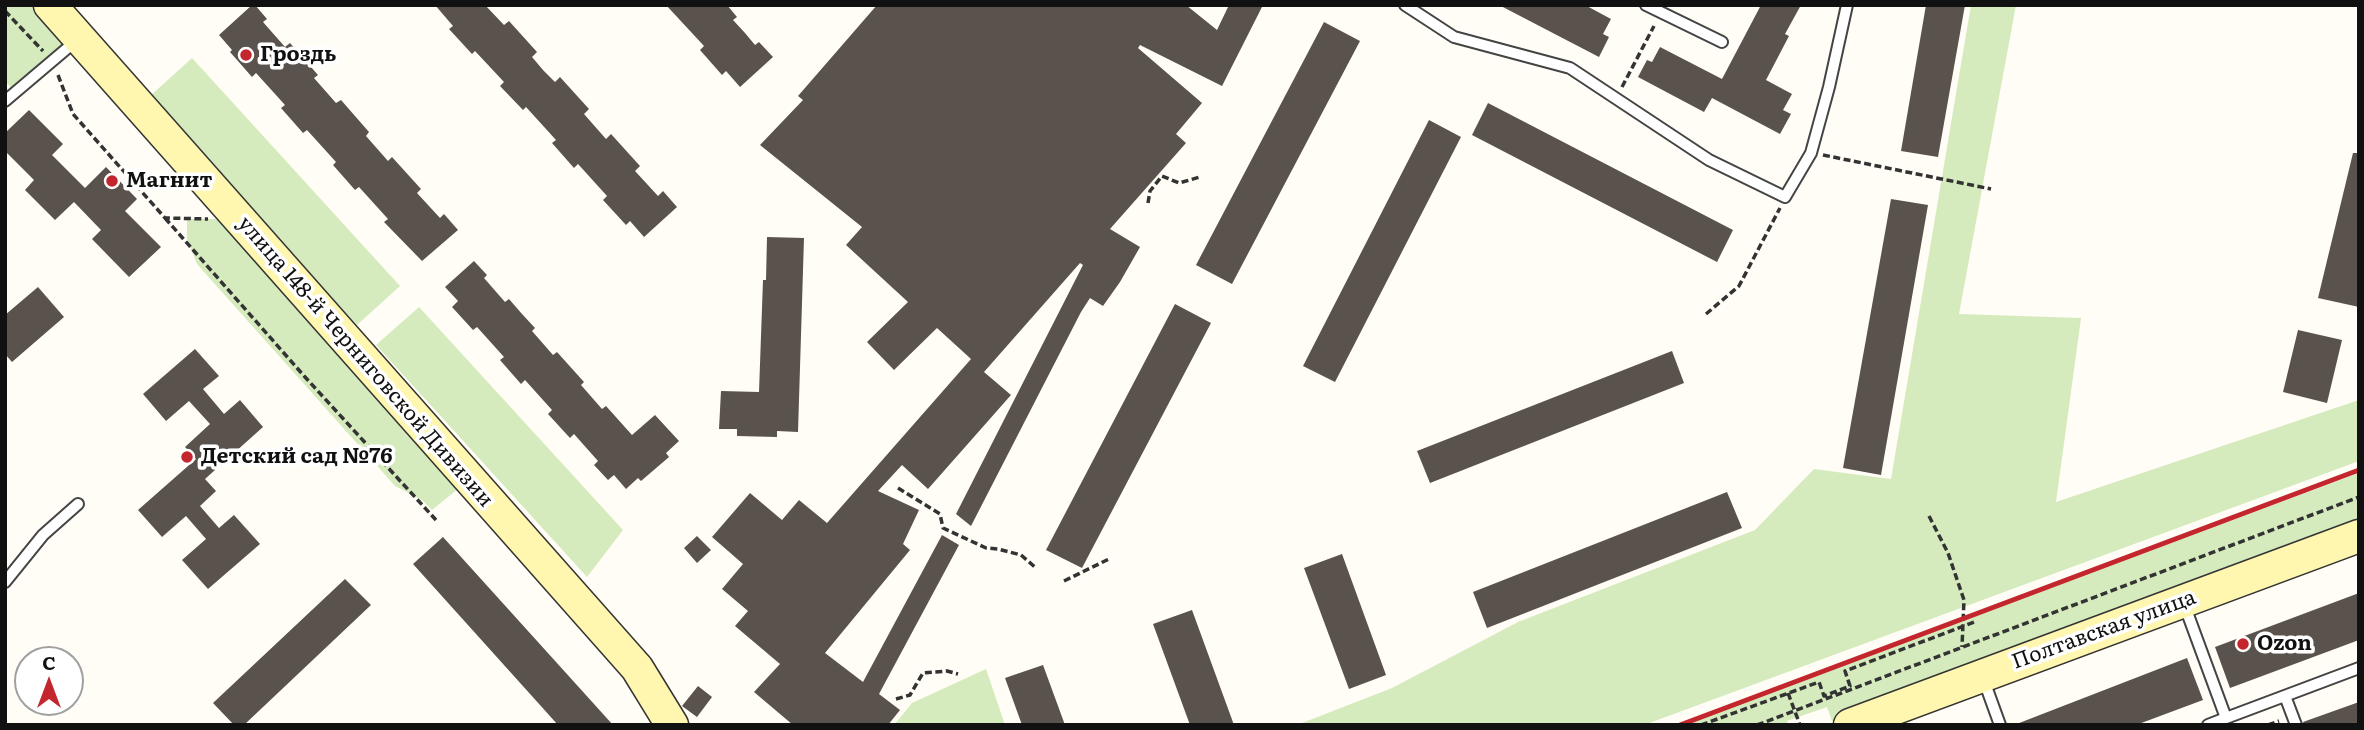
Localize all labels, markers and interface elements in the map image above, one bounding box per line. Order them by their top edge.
place label: Гроздь [260,42,337,68]
marker: Гроздь [238,47,254,63]
place label: Магнит [126,168,212,194]
marker: Магнит [104,173,120,189]
street label: улица 148-й Черниговской Дивизии [232,212,498,512]
place label: Детский сад №76 [201,444,392,470]
marker: Детский сад №76 [179,449,195,465]
street label: Полтавская улица [2009,585,2199,675]
place label: Ozon [2257,631,2312,657]
marker: Ozon [2235,636,2251,652]
north arrow [14,646,84,716]
text: С [42,648,56,676]

